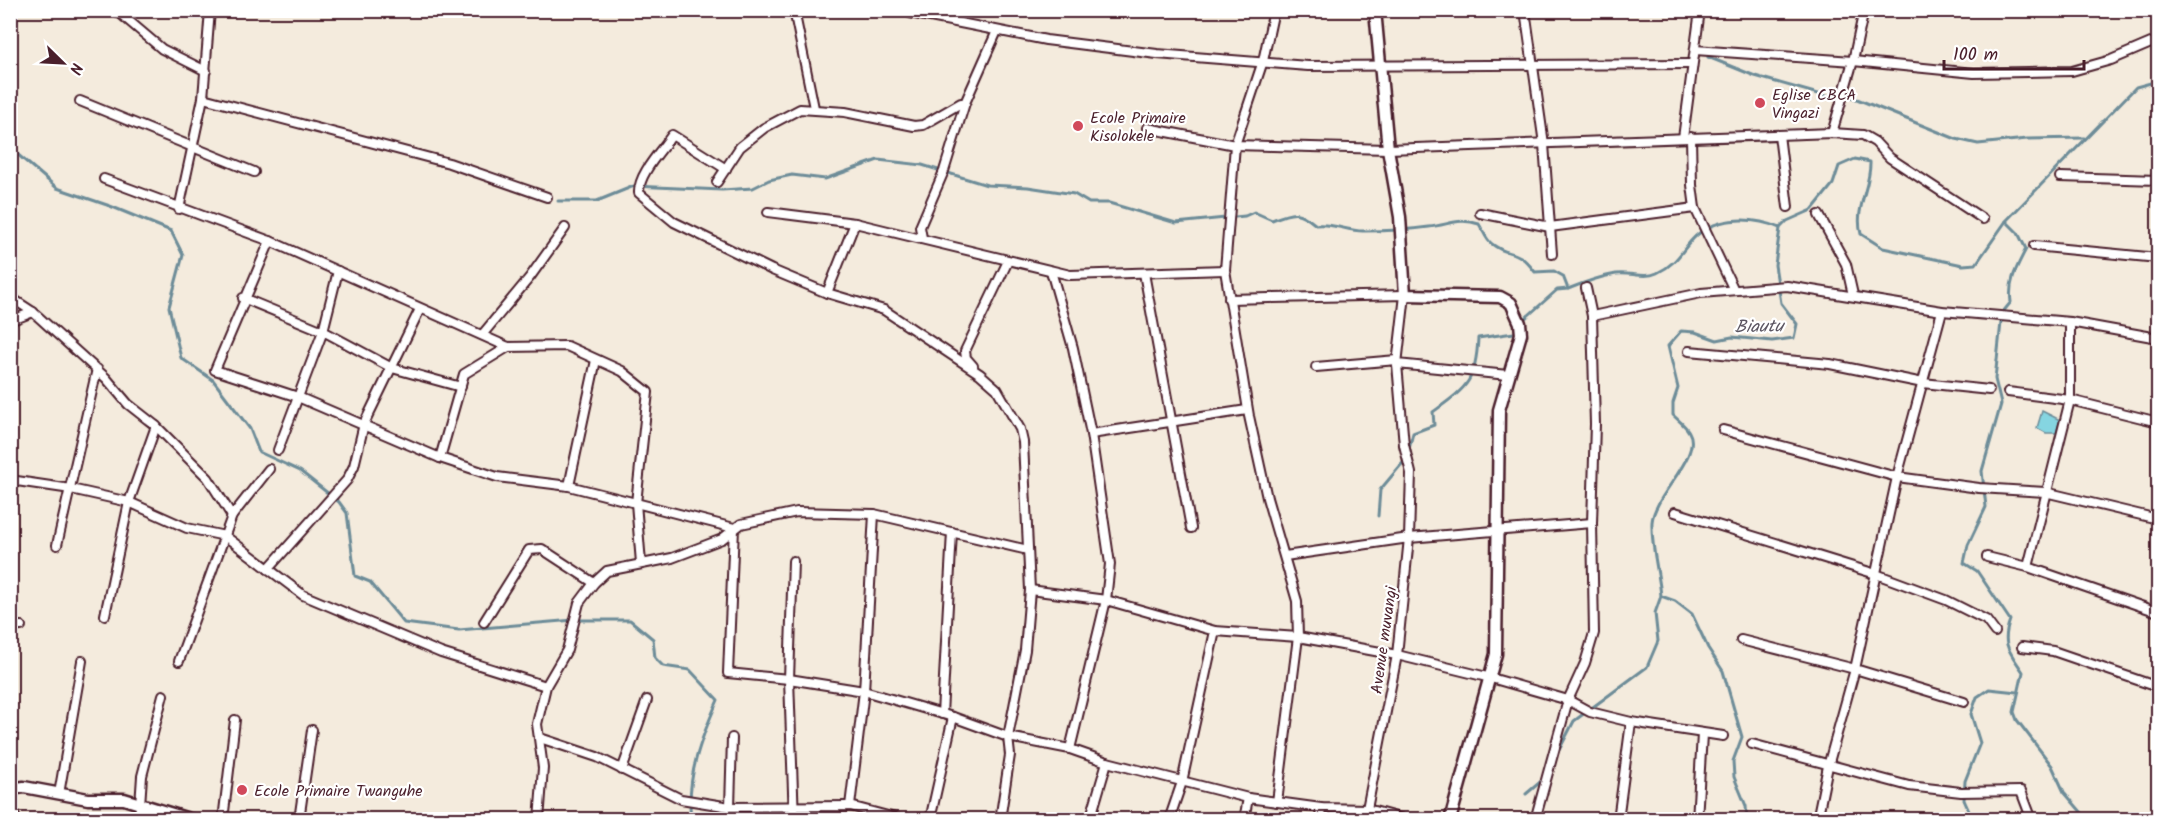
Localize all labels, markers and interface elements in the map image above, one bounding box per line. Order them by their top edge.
north arrow [33,33,93,93]
scale bar [1944,33,2084,71]
text: 100 m [1953,41,1998,70]
text: N [62,59,89,78]
place label: Eglise CBCA Vingazi [1772,83,1856,126]
marker: Eglise CBCA Vingazi [1753,96,1767,110]
place label: Ecole Primaire Kisolokele [1090,106,1186,149]
marker: Ecole Primaire Kisolokele [1071,119,1085,133]
water label: Biautu [1735,313,1786,342]
street label: Avenue muvangi [1365,584,1405,696]
place label: Ecole Primaire Twanguhe [254,779,422,804]
marker: Ecole Primaire Twanguhe [235,783,249,797]

